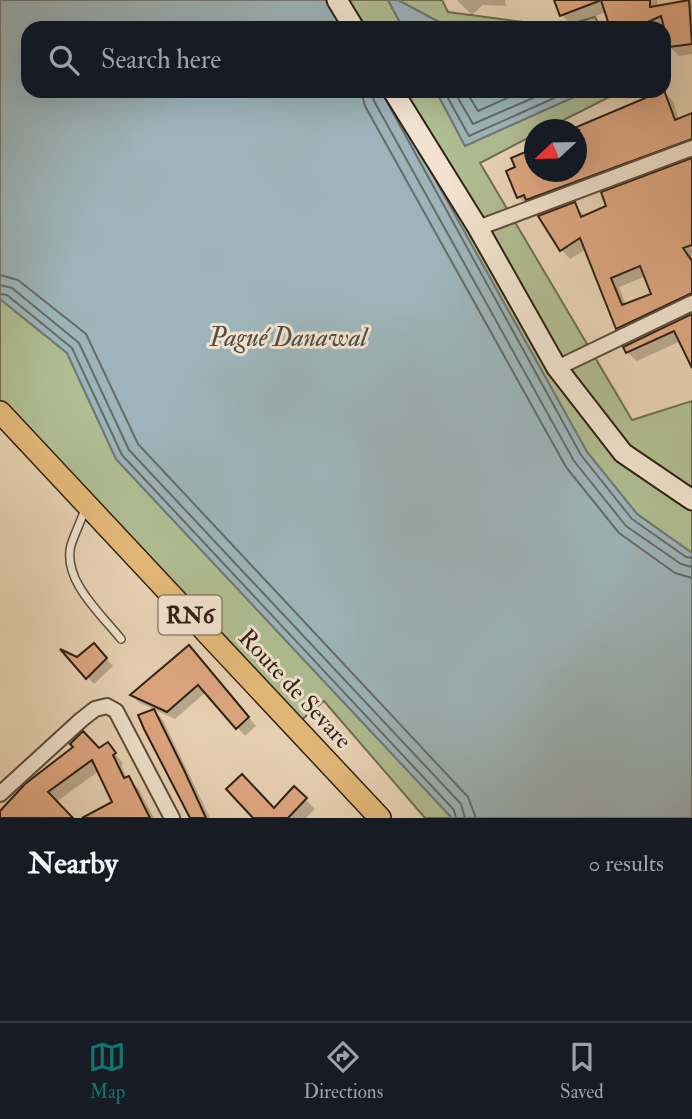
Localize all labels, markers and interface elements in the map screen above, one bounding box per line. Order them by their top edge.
search box [21,21,671,98]
icon: search [45,41,83,79]
text: Search here [101,44,221,76]
north arrow [524,119,587,182]
water label: Pagué Danawal [208,322,369,354]
road number: RN6 [158,596,222,635]
street label: Route de Sevare [232,622,358,756]
text: Nearby [28,845,118,882]
text: 0 results [588,849,664,878]
tab: Map [88,1038,126,1104]
tab: Directions [303,1038,383,1104]
tab: Saved [560,1038,604,1104]

